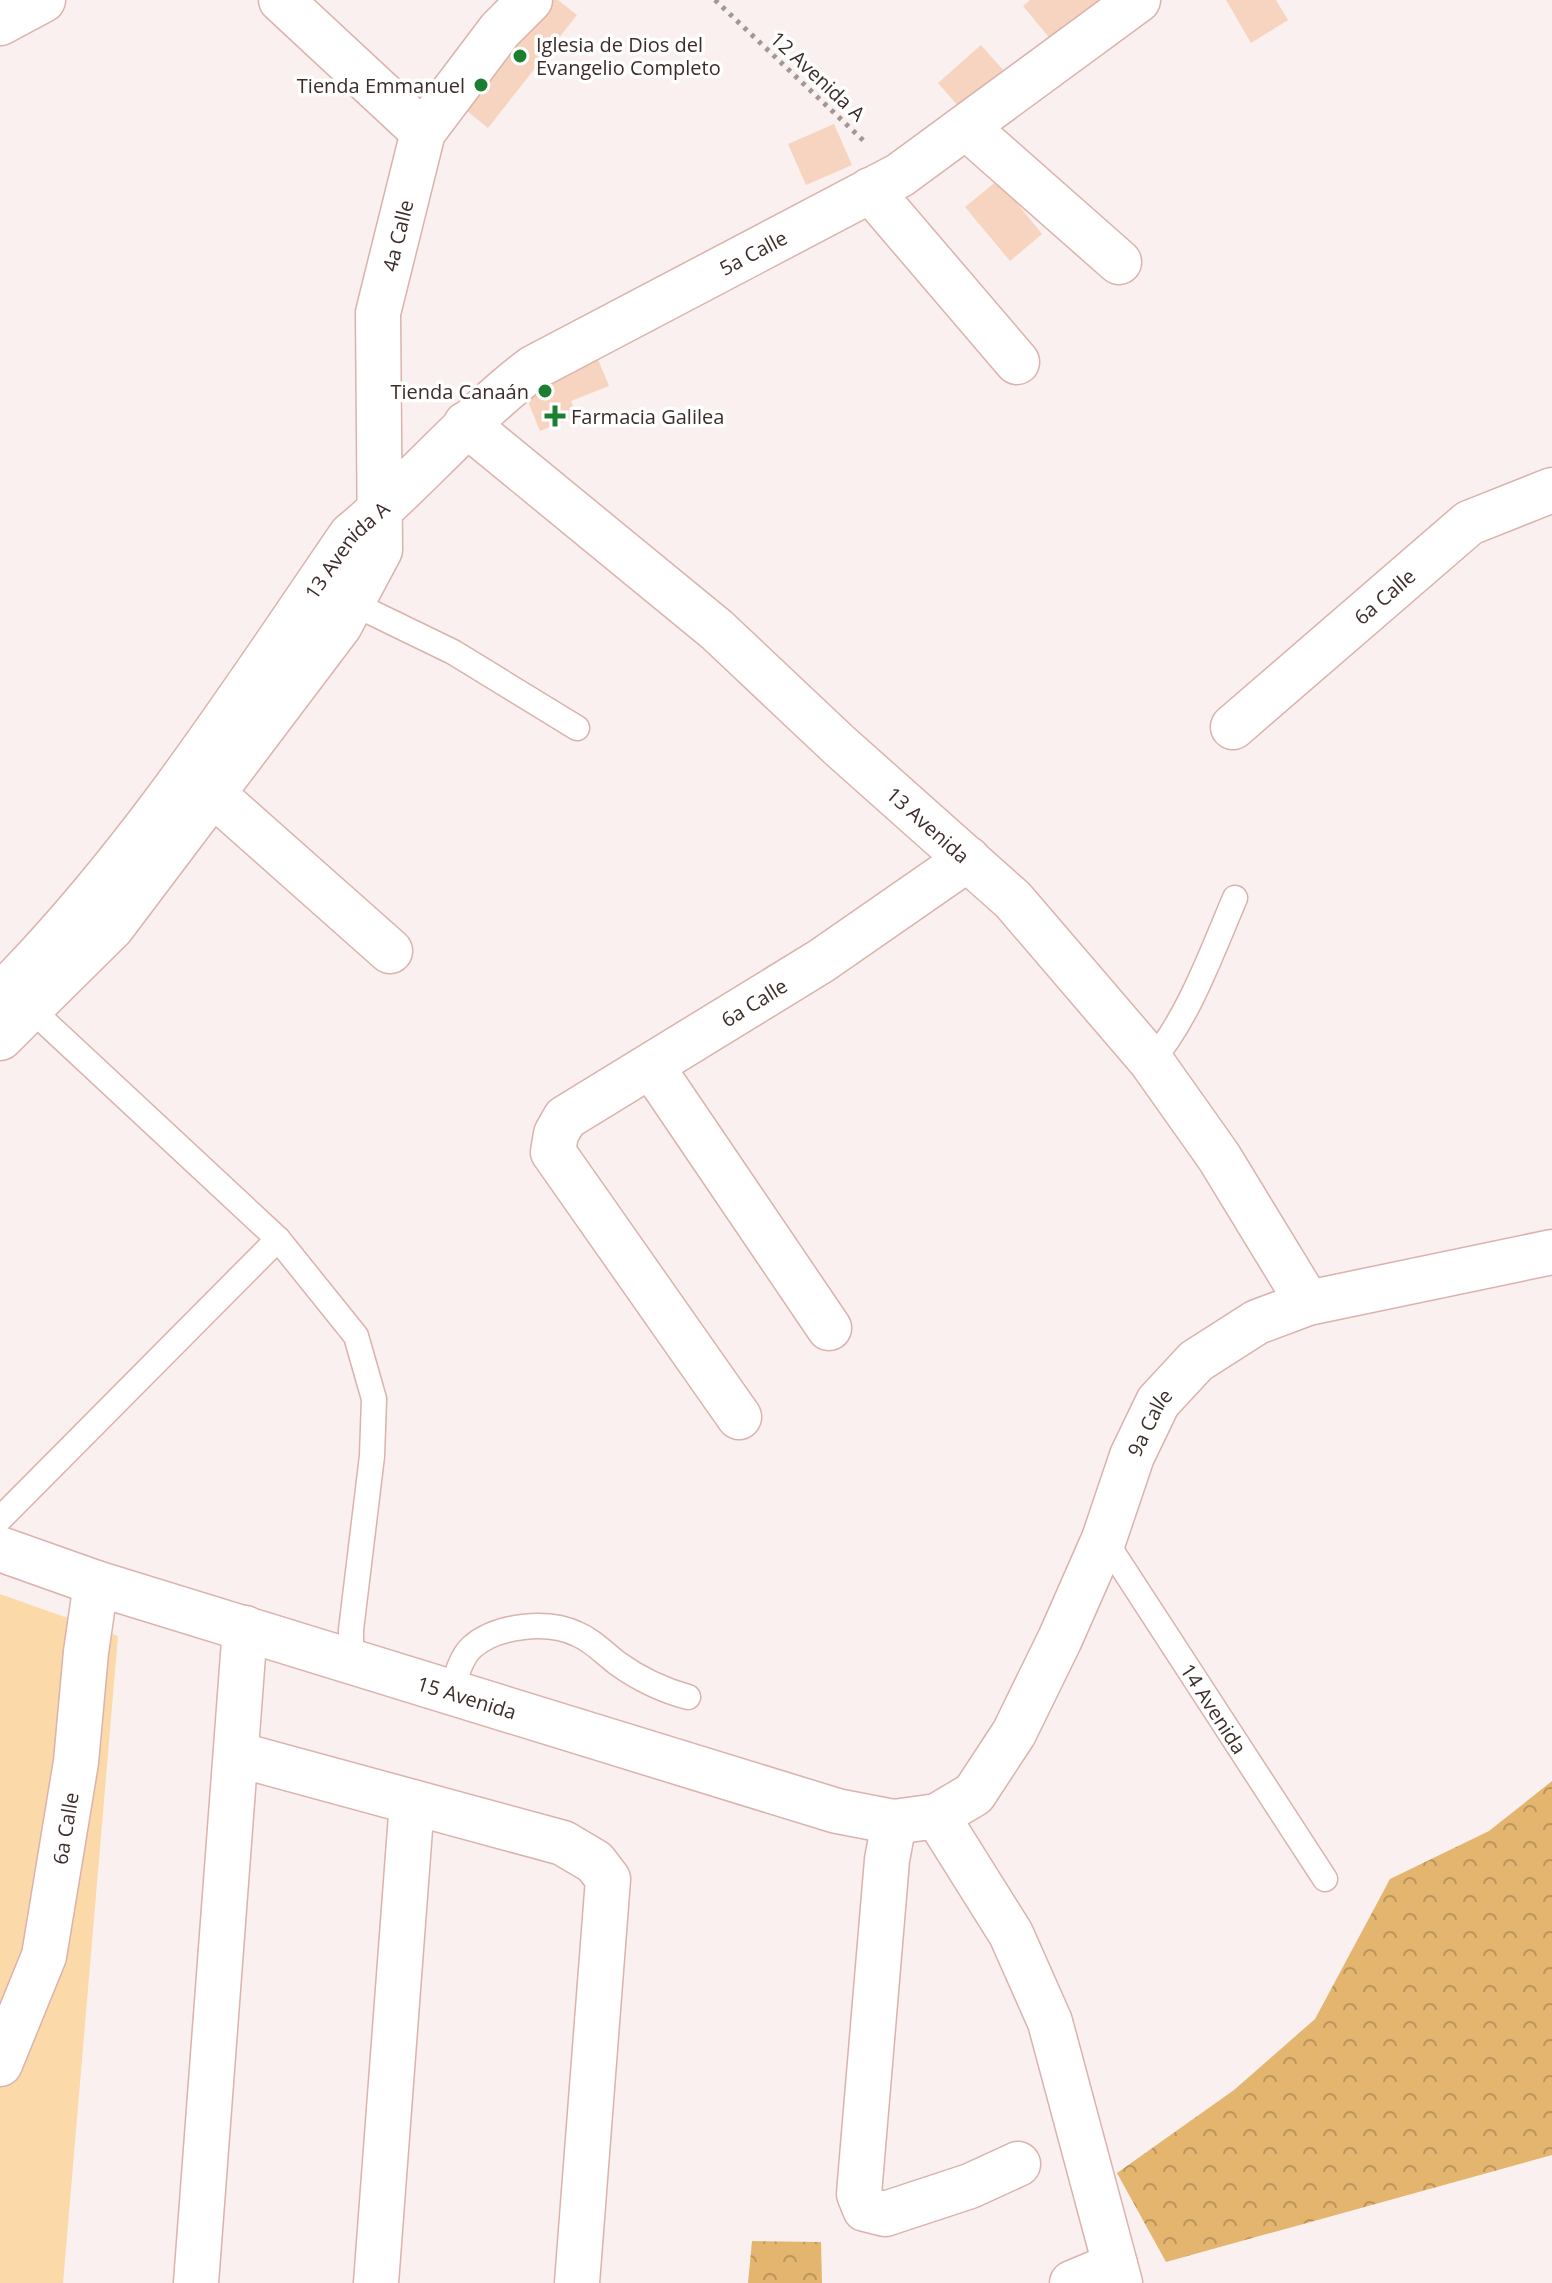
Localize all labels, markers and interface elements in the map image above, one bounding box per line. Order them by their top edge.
street label: 12 Avenida A [765,25,872,127]
place label: Iglesia de Dios del Evangelio Completo [536,31,721,81]
marker: Iglesia de Dios del Evangelio Completo [511,47,529,65]
place label: Tienda Emmanuel [297,72,465,99]
marker: Tienda Emmanuel [472,76,490,94]
street label: 4a Calle [375,197,419,274]
street label: 5a Calle [714,223,791,281]
place label: Tienda Canaán [390,378,529,405]
marker: Tienda Canaán [536,382,554,400]
place label: Farmacia Galilea [571,403,724,430]
marker: Farmacia Galilea [546,407,564,425]
street label: 13 Avenida A [298,495,395,604]
street label: 6a Calle [1348,562,1421,630]
street label: 13 Avenida [881,780,976,869]
street label: 6a Calle [716,972,792,1033]
street label: 9a Calle [1120,1382,1178,1461]
street label: 14 Avenida [1175,1658,1253,1759]
street label: 15 Avenida [414,1669,520,1725]
street label: 6a Calle [46,1790,84,1866]

